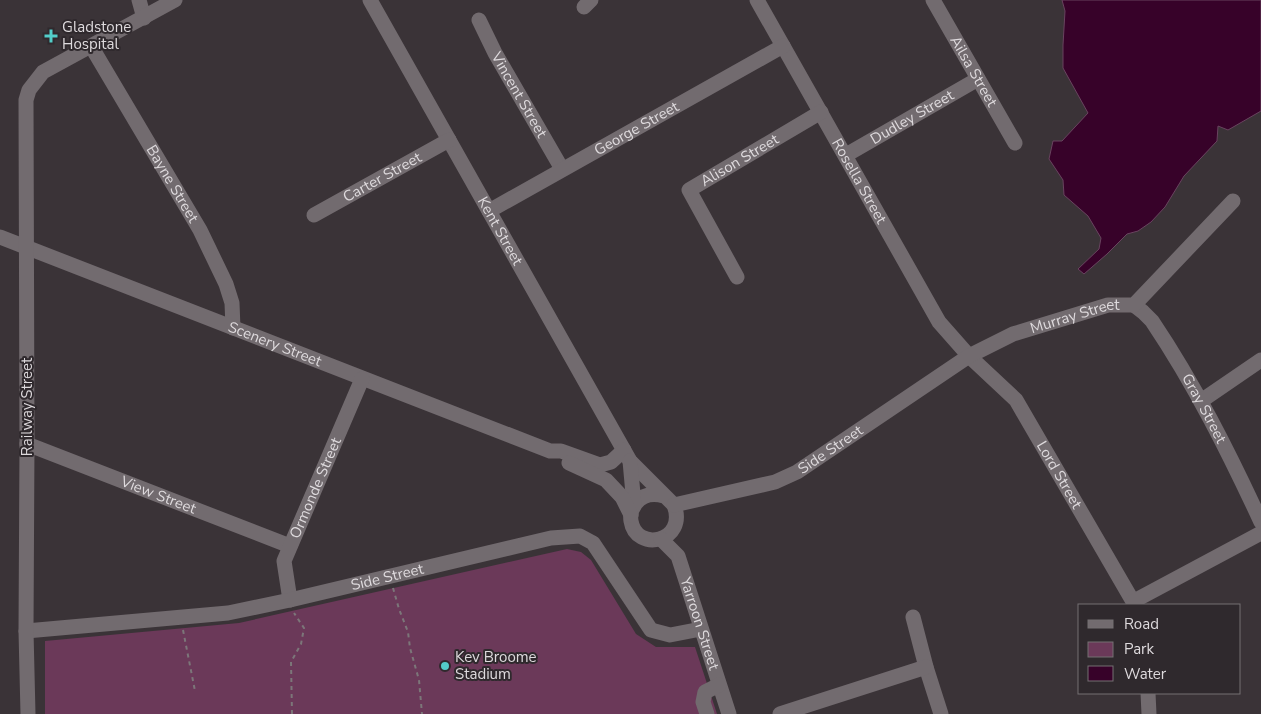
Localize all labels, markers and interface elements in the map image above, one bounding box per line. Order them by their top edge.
place label: Gladstone Hospital [62,17,131,54]
marker: Gladstone Hospital [44,29,58,43]
street label: Ailsa Street [946,32,1002,111]
street label: Vincent Street [486,48,552,142]
street label: Dudley Street [867,85,958,149]
street label: George Street [590,96,683,160]
street label: Alison Street [697,129,783,191]
street label: Rosella Street [827,135,892,228]
street label: Bayne Street [142,141,204,227]
street label: Carter Street [339,147,426,207]
street label: Kent Street [473,193,528,269]
street label: Murray Street [1028,295,1120,338]
street label: Scenery Street [225,317,325,371]
street label: Railway Street [17,357,37,456]
street label: Gray Street [1177,370,1232,447]
street label: Side Street [794,420,867,479]
street label: Ormonde Street [285,434,346,542]
street label: Lord Street [1032,437,1087,513]
street label: View Street [117,471,200,519]
street label: Side Street [349,558,426,595]
street label: Yarroon Street [675,574,724,673]
legend [1078,604,1241,694]
text: Road [1124,614,1159,634]
text: Park [1124,639,1154,659]
place label: Kev Broome Stadium [455,647,537,684]
marker: Kev Broome Stadium [439,660,451,672]
text: Water [1124,664,1167,684]

